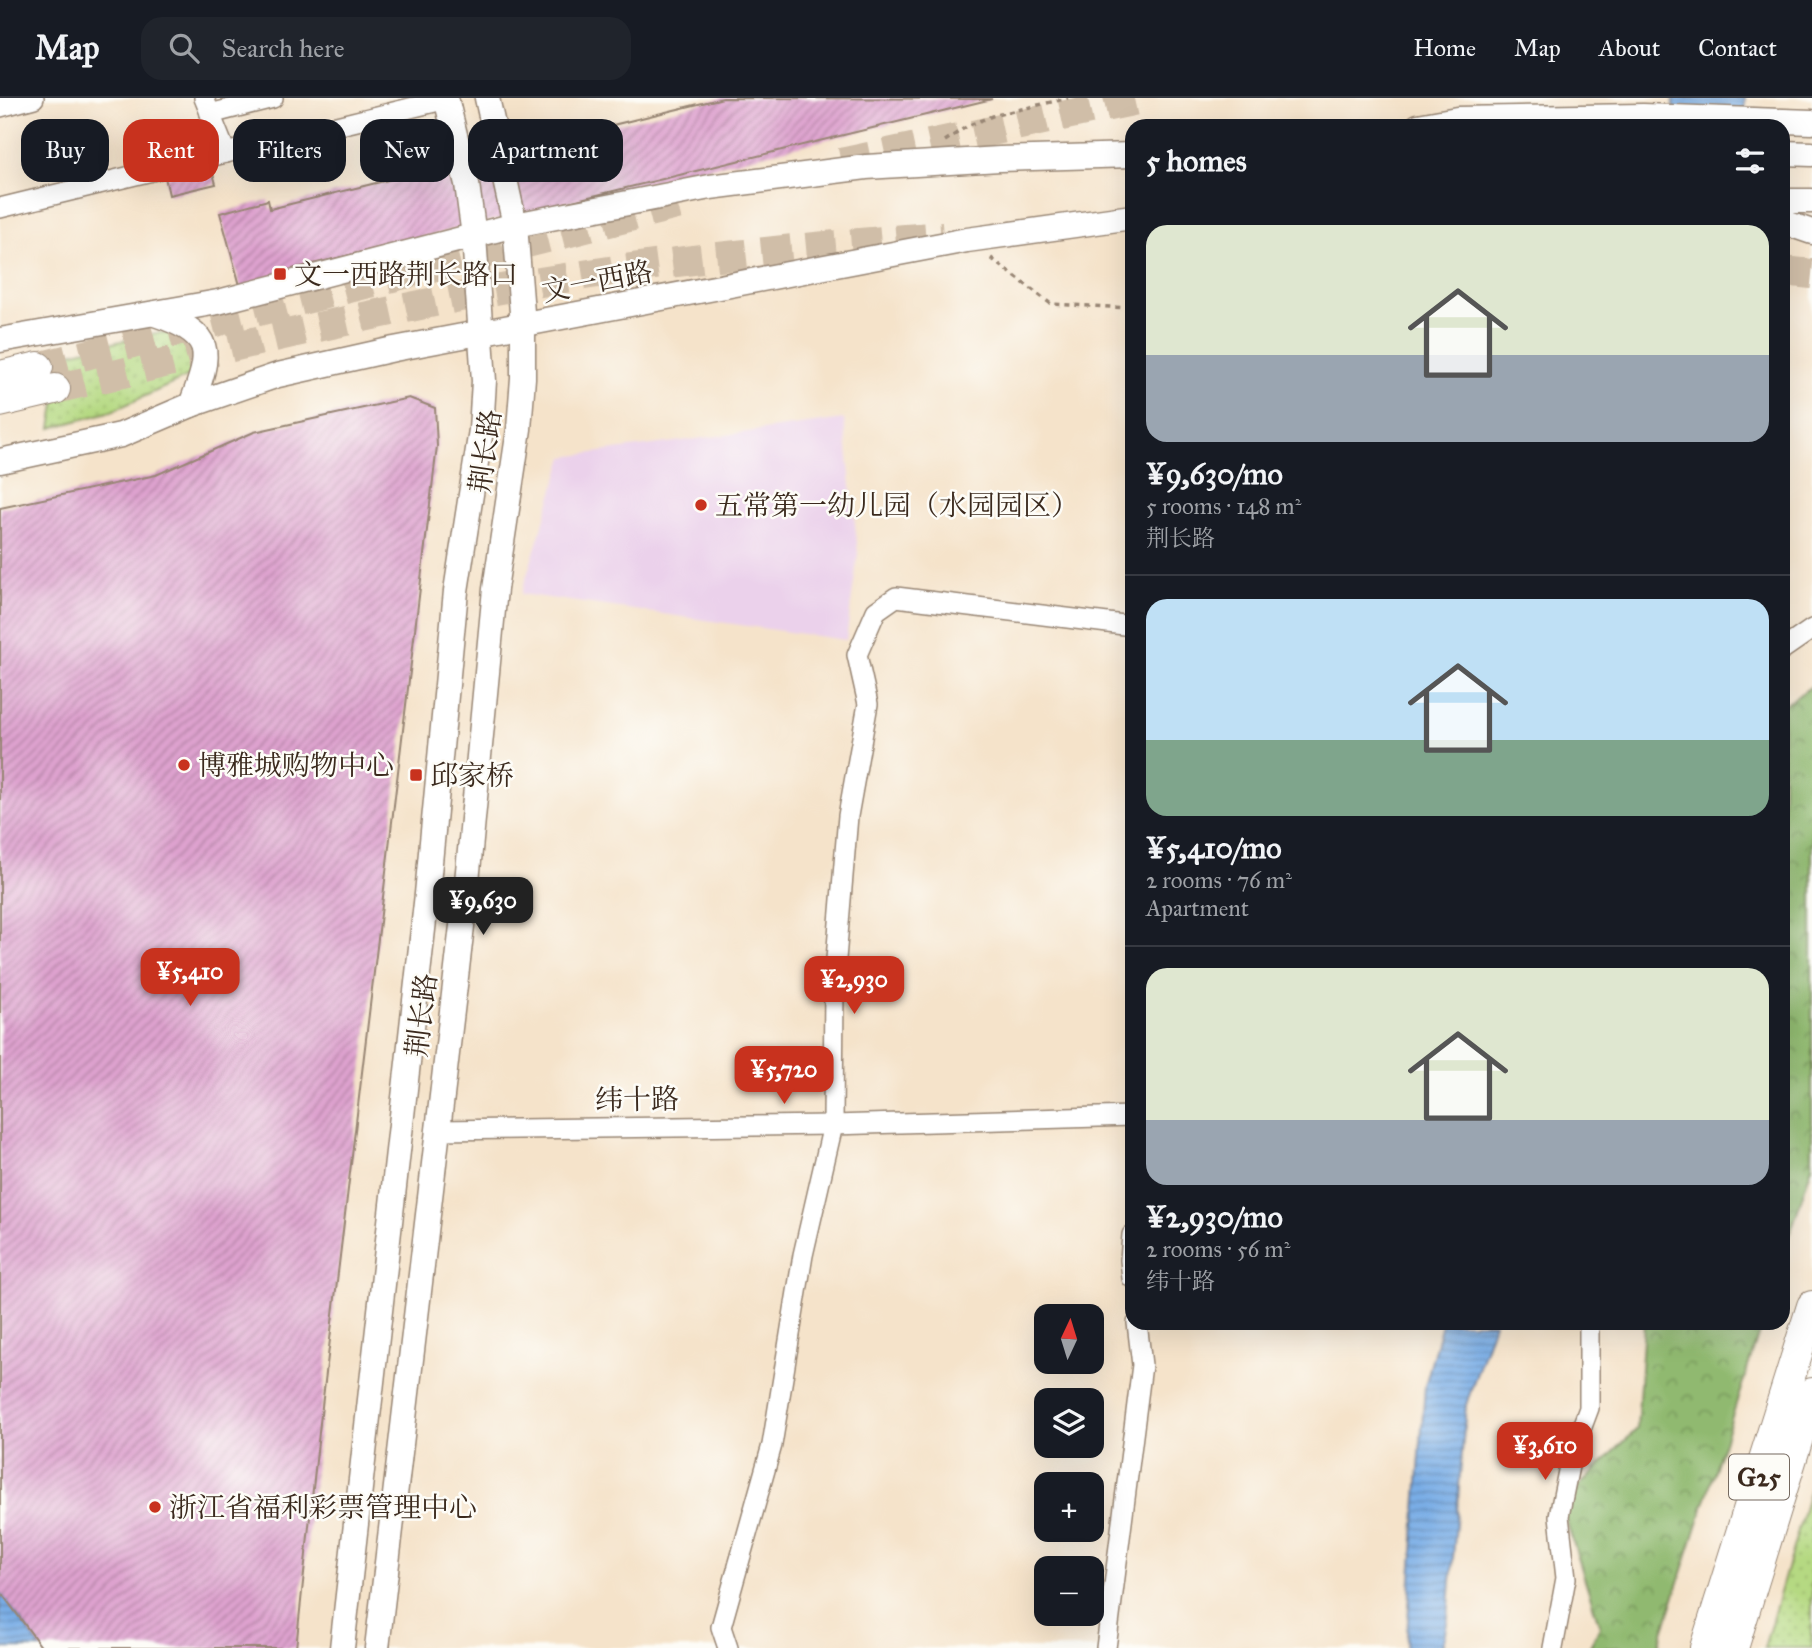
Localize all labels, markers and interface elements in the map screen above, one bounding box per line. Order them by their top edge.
search box [141,17,631,80]
text: Map [35,28,99,68]
icon: search [165,29,203,67]
text: Search here [221,32,345,64]
text: Home [1413,33,1476,63]
text: Map [1514,33,1561,63]
text: About [1599,33,1660,63]
text: Contact [1698,33,1777,63]
chip: Buy [21,119,109,182]
chip: Rent [123,119,219,182]
chip: Filters [233,119,346,182]
chip: New [360,119,454,182]
chip: Apartment [468,119,623,182]
icon: filters [1731,142,1769,180]
text: 5 homes [1146,143,1247,179]
street label: 文一西路 [539,254,655,309]
place label: 文一西路荆长路口 [294,257,518,292]
marker: 文一西路荆长路口 [272,266,288,282]
icon: home [1395,270,1521,396]
street label: 荆长路 [462,407,509,495]
text: ¥9,630/mo [1146,456,1283,492]
place label: 五常第一幼儿园（水园园区） [715,488,1079,523]
text: 5 rooms · 148 m² [1146,492,1301,520]
marker: 五常第一幼儿园（水园园区） [693,497,709,513]
text: 荆长路 [1146,524,1215,552]
icon: home [1395,645,1521,771]
place label: 博雅城购物中心 [198,748,394,783]
marker: 博雅城购物中心 [176,757,192,773]
place label: 邱家桥 [430,758,514,793]
marker: 邱家桥 [408,767,424,783]
text: ¥5,410/mo [1146,830,1282,866]
text: 2 rooms · 76 m² [1146,866,1292,894]
pin: ¥9,630 [426,878,540,937]
text: ¥9,630 [449,886,517,914]
text: Apartment [1146,894,1249,922]
pin: ¥5,410 [133,948,247,1008]
pin: ¥2,930 [797,956,911,1016]
text: ¥5,410 [157,957,223,985]
text: ¥2,930 [820,965,888,993]
street label: 荆长路 [399,971,444,1059]
icon: home [1395,1013,1521,1139]
pin: ¥5,720 [727,1046,841,1106]
text: ¥5,720 [751,1055,817,1083]
street label: 纬十路 [595,1081,679,1118]
text: ¥2,930/mo [1146,1199,1283,1235]
text: 2 rooms · 56 m² [1146,1235,1290,1263]
text: 纬十路 [1146,1267,1215,1295]
north arrow [1034,1304,1104,1374]
map controls [1034,1304,1104,1626]
button: layers [1034,1388,1104,1458]
pin: ¥3,610 [1488,1422,1602,1482]
text: ¥3,610 [1513,1431,1577,1459]
road number: G25 [1729,1454,1789,1500]
button: + [1034,1472,1104,1542]
place label: 浙江省福利彩票管理中心 [169,1490,477,1525]
marker: 浙江省福利彩票管理中心 [147,1499,163,1515]
button: − [1034,1556,1104,1626]

